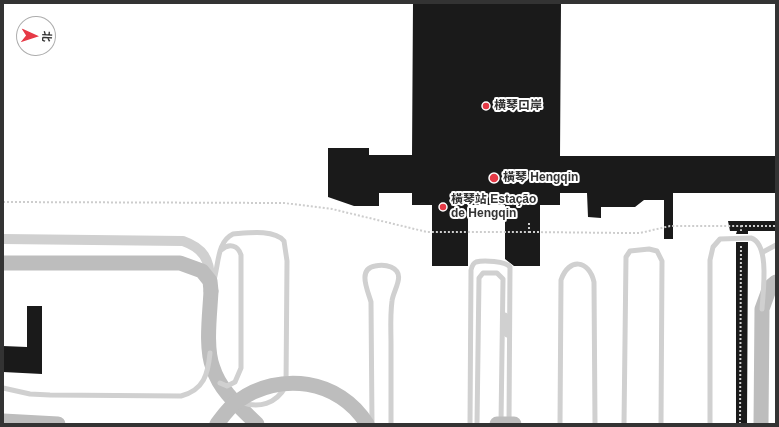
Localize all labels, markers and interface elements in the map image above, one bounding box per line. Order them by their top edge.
north arrow [16,16,56,56]
text: 北 [41,31,53,42]
place label: 横琴口岸 [494,99,542,113]
marker: 横琴口岸 [481,101,491,111]
place label: 橫琴 Hengqin [503,171,578,185]
marker: 橫琴 Hengqin [488,172,500,184]
place label: 橫琴站 Estação de Hengqin [451,193,536,221]
marker: 橫琴站 Estação de Hengqin [438,202,448,212]

